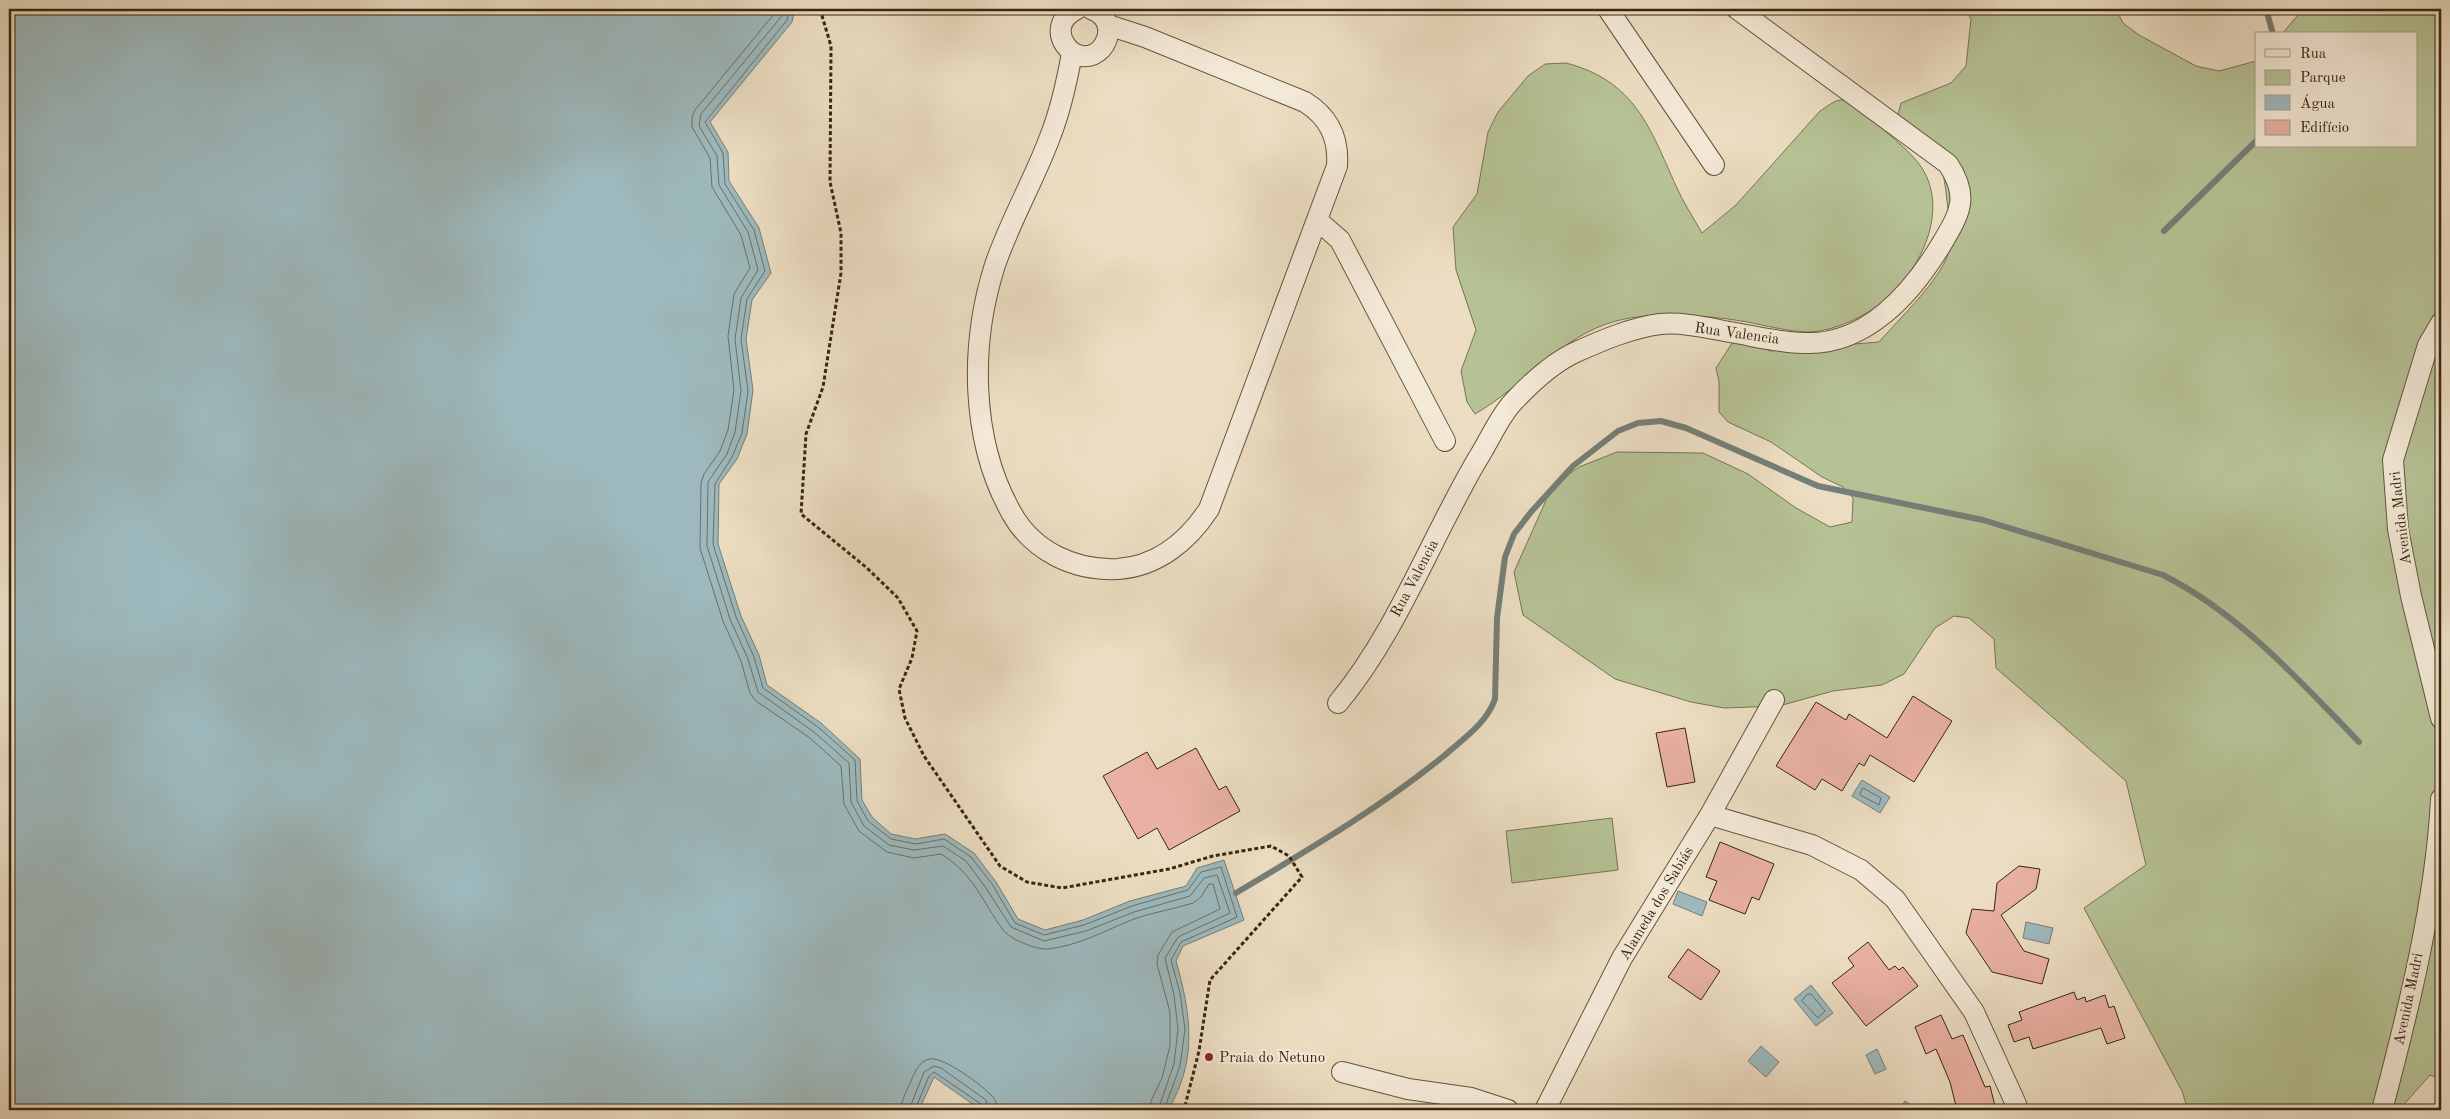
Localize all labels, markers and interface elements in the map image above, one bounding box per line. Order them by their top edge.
legend [2255,32,2418,148]
text: Rua [2300,47,2327,62]
text: Parque [2300,71,2346,86]
text: Água [2300,94,2336,112]
text: Edifício [2300,121,2349,136]
street label: Rua Valencia [1694,321,1781,348]
street label: Avenida Madri [2388,470,2415,565]
street label: Rua Valencia [1389,537,1442,620]
street label: Alameda dos Sabiás [1618,844,1697,963]
street label: Avenida Madri [2392,952,2427,1047]
marker: Praia do Netuno [1203,1051,1215,1063]
place label: Praia do Netuno [1219,1051,1325,1066]

